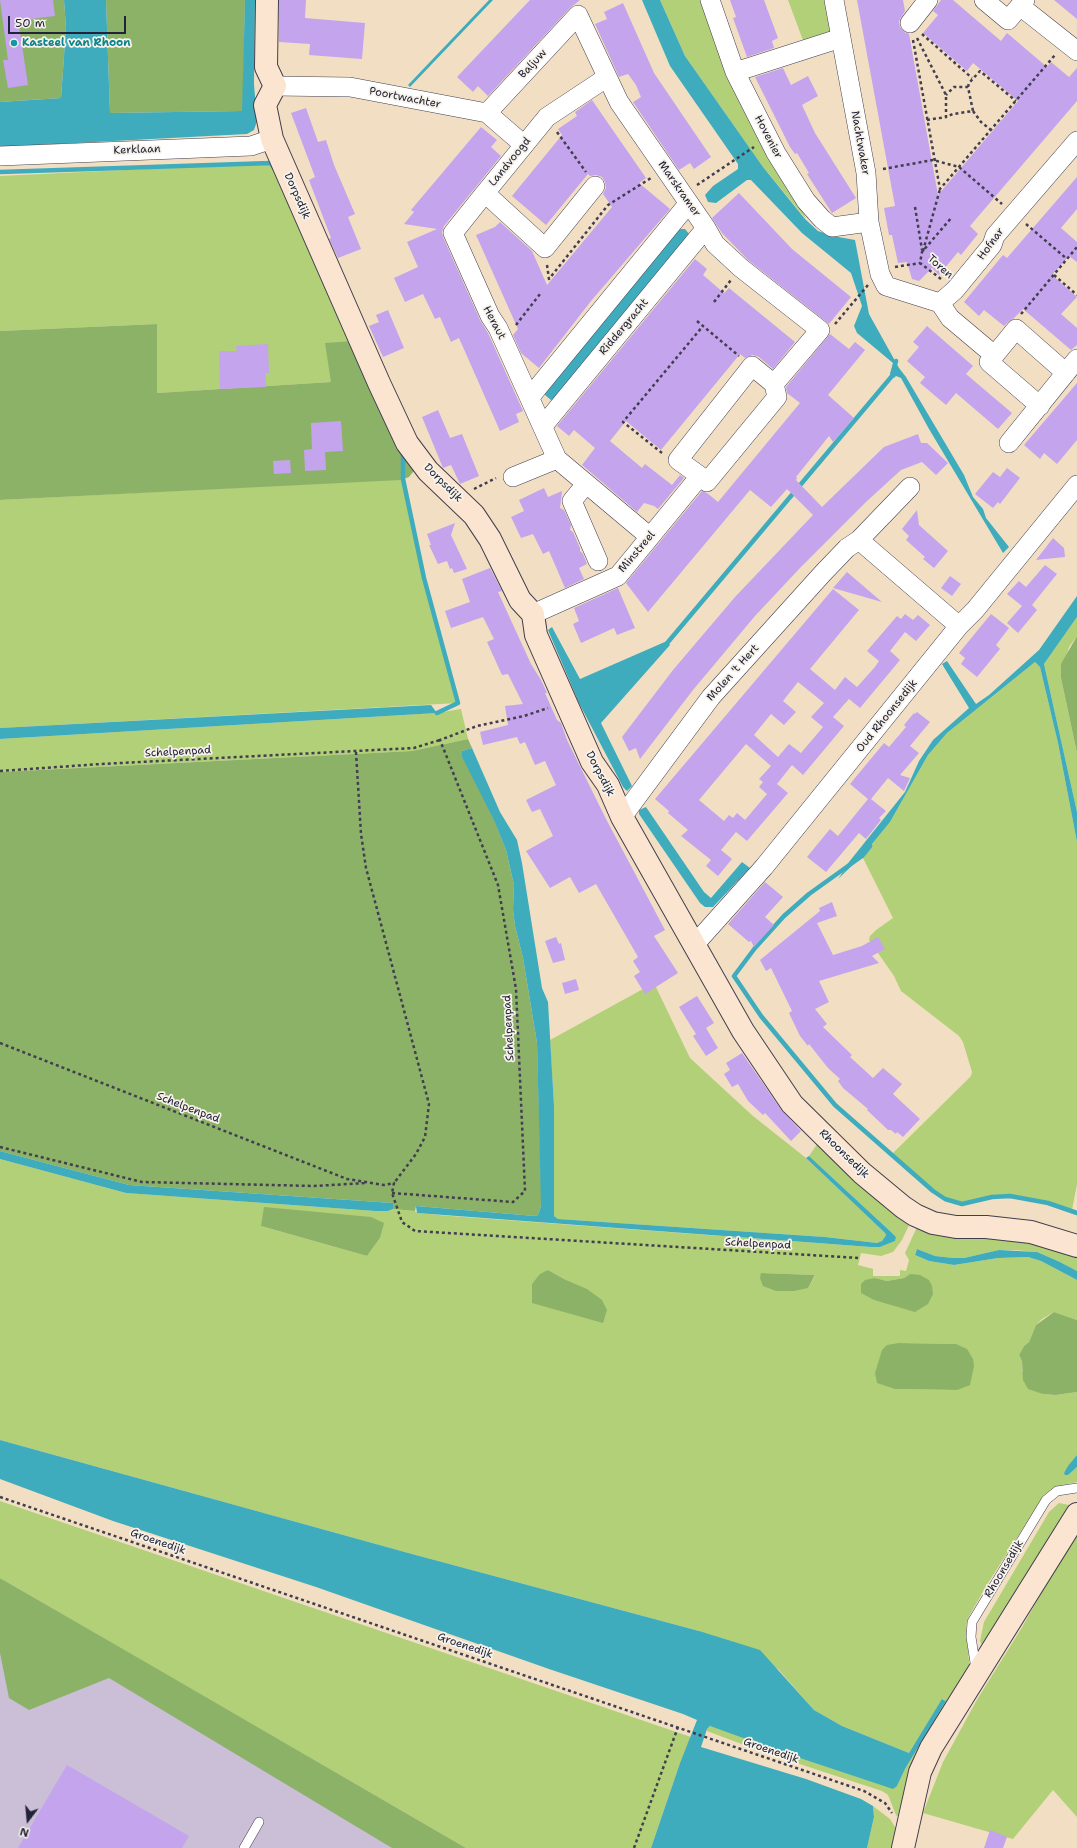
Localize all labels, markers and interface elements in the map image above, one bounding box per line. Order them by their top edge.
scale bar [10,8,128,34]
text: 50 m [15,15,45,31]
place label: Kasteel van Rhoon [22,36,131,50]
marker: Kasteel van Rhoon [9,38,19,48]
street label: Baljuw [516,47,550,81]
street label: Poortwachter [368,85,442,111]
street label: Nachtwaker [848,110,872,176]
street label: Hovenier [751,113,785,161]
street label: Landvoogd [486,135,534,189]
street label: Kerklaan [113,143,161,157]
street label: Marskramer [655,158,703,220]
street label: Dorpsdijk [281,171,313,221]
street label: Hofnar [975,225,1007,263]
street label: Toren [925,252,955,282]
street label: Riddergracht [597,296,651,358]
street label: Heraut [480,304,508,342]
street label: Dorpsdijk [421,461,465,505]
street label: Minstreel [616,529,658,575]
street label: Molen 't Hert [704,642,762,704]
street label: Oud Rhoonsedijk [854,677,920,755]
street label: Schelpenpad [144,744,212,760]
street label: Dorpsdijk [583,749,617,799]
street label: Schelpenpad [501,994,517,1062]
street label: Schelpenpad [155,1090,221,1126]
street label: Rhoonsedijk [816,1127,872,1181]
street label: Schelpenpad [724,1236,792,1252]
street label: Groenedijk [129,1526,187,1558]
street label: Rhoonsedijk [982,1538,1026,1600]
street label: Groenedijk [436,1630,494,1662]
street label: Groenedijk [742,1735,800,1767]
north arrow [8,1800,48,1840]
text: N [18,1824,31,1840]

